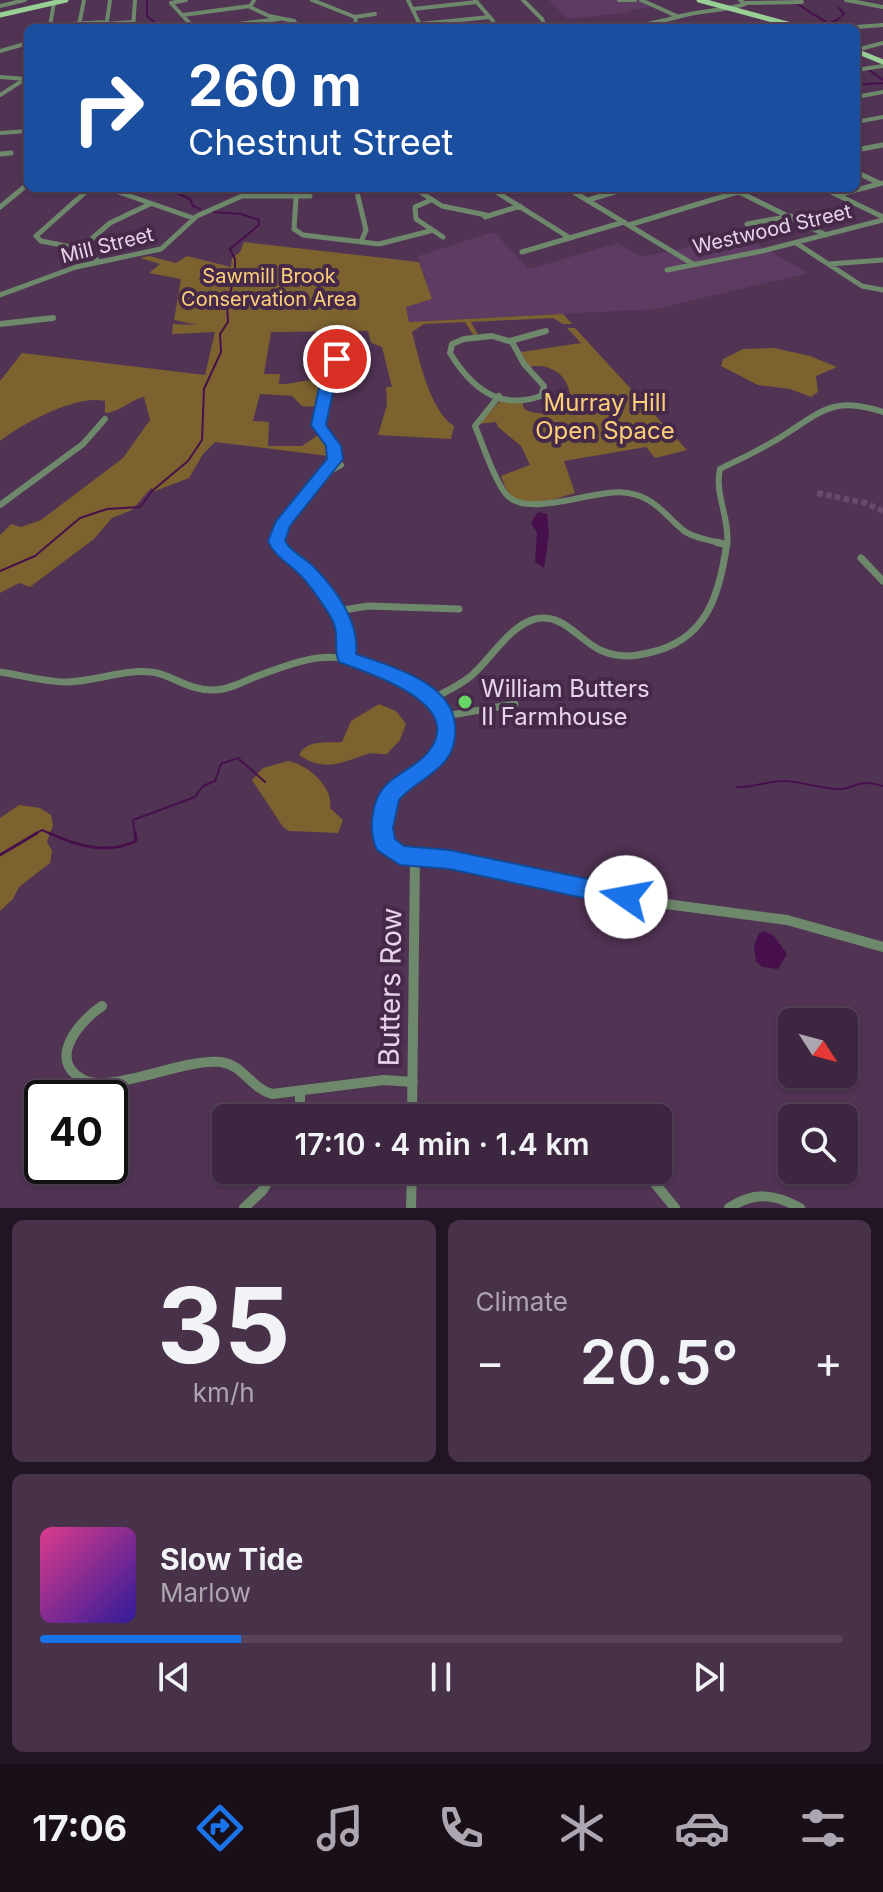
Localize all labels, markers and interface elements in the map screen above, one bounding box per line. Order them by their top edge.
text: 260 m [188,52,362,120]
icon: right [56,56,160,160]
text: Chestnut Street [188,120,453,164]
street label: Westwood Street [690,199,854,259]
street label: Mill Street [58,222,156,268]
park label: Sawmill Brook Conservation Area [181,264,357,311]
pin [303,325,371,393]
icon: arrive [315,337,359,381]
park label: Murray Hill Open Space [535,388,675,445]
place label: William Butters II Farmhouse [481,674,650,731]
marker: William Butters II Farmhouse [456,693,474,711]
position arrow [584,855,668,939]
street label: Butters Row [372,907,408,1067]
north arrow [778,1008,858,1088]
map controls [778,1008,858,1184]
speed limit sign: 40 [24,1080,128,1184]
button: search [778,1104,858,1184]
text: 17:10 · 4 min · 1.4 km [294,1126,590,1162]
text: 35 [157,1262,291,1388]
text: Climate [476,1286,568,1317]
text: 20.5° [580,1326,739,1398]
text: − [476,1335,505,1389]
text: + [814,1335,843,1389]
text: km/h [193,1377,255,1408]
text: Slow Tide [160,1541,303,1577]
text: Marlow [160,1577,251,1608]
icon: previous [152,1655,196,1699]
icon: pause [419,1655,463,1699]
icon: next [687,1655,731,1699]
icon: directions [192,1800,248,1856]
icon: music [312,1800,368,1856]
icon: phone [433,1800,489,1856]
icon: climate [554,1800,610,1856]
icon: car [674,1800,730,1856]
icon: filters [795,1800,851,1856]
text: 17:06 [32,1806,127,1850]

